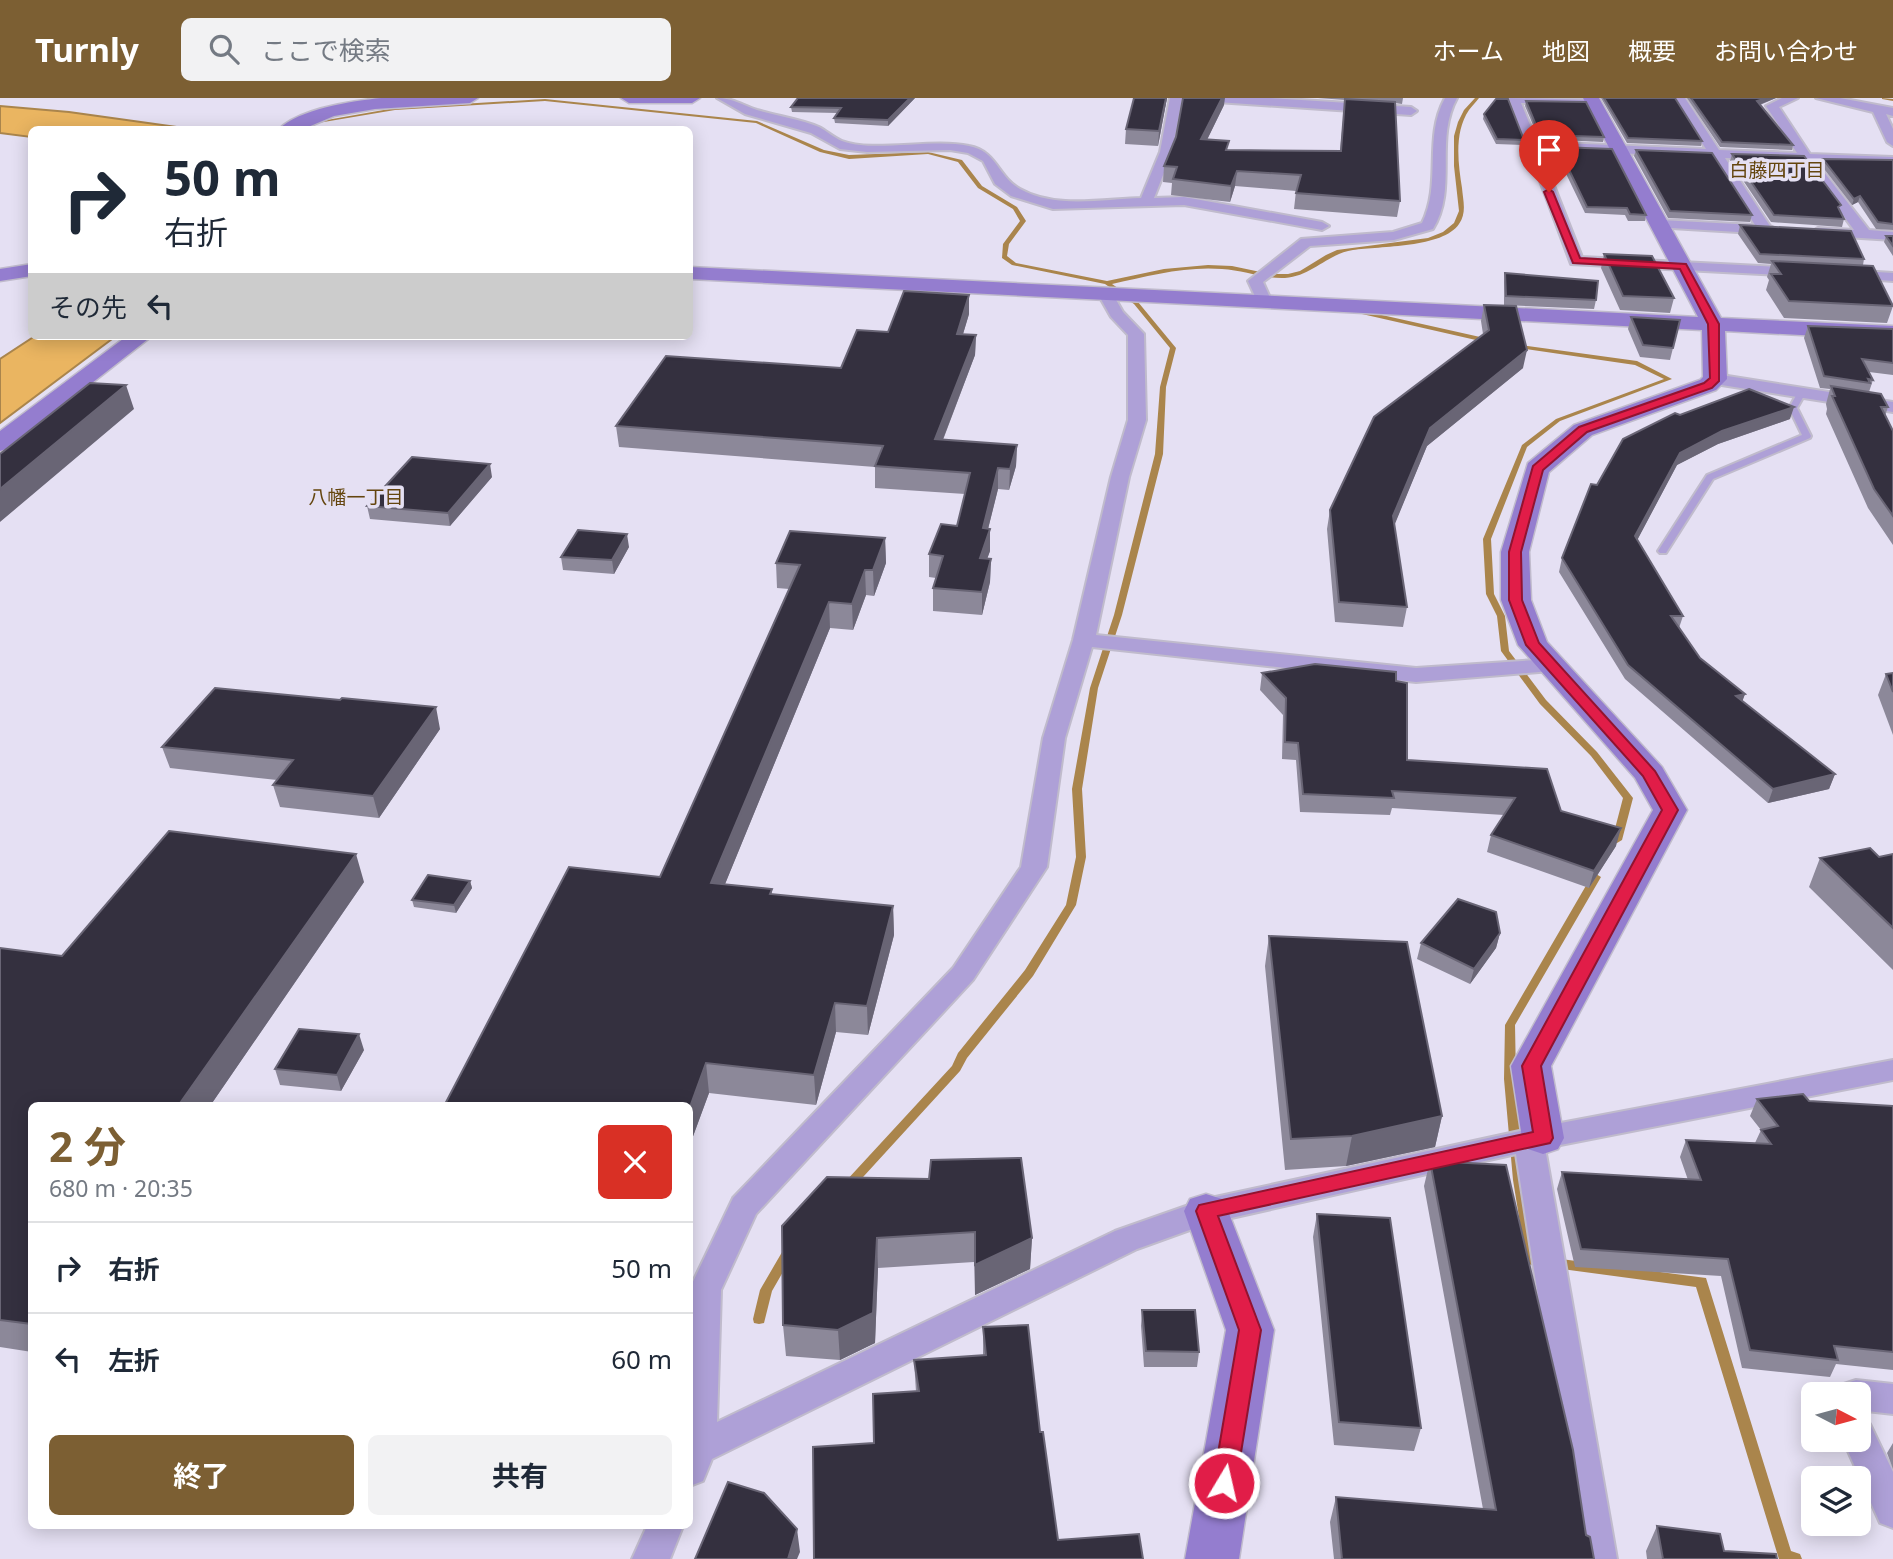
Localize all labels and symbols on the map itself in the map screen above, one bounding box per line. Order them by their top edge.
pin [1519,120,1579,192]
district label: 白藤四丁目 [1729,157,1825,183]
district label: 八幡一丁目 [308,484,404,510]
north arrow [1801,1382,1871,1452]
position arrow [1187,1446,1261,1520]

